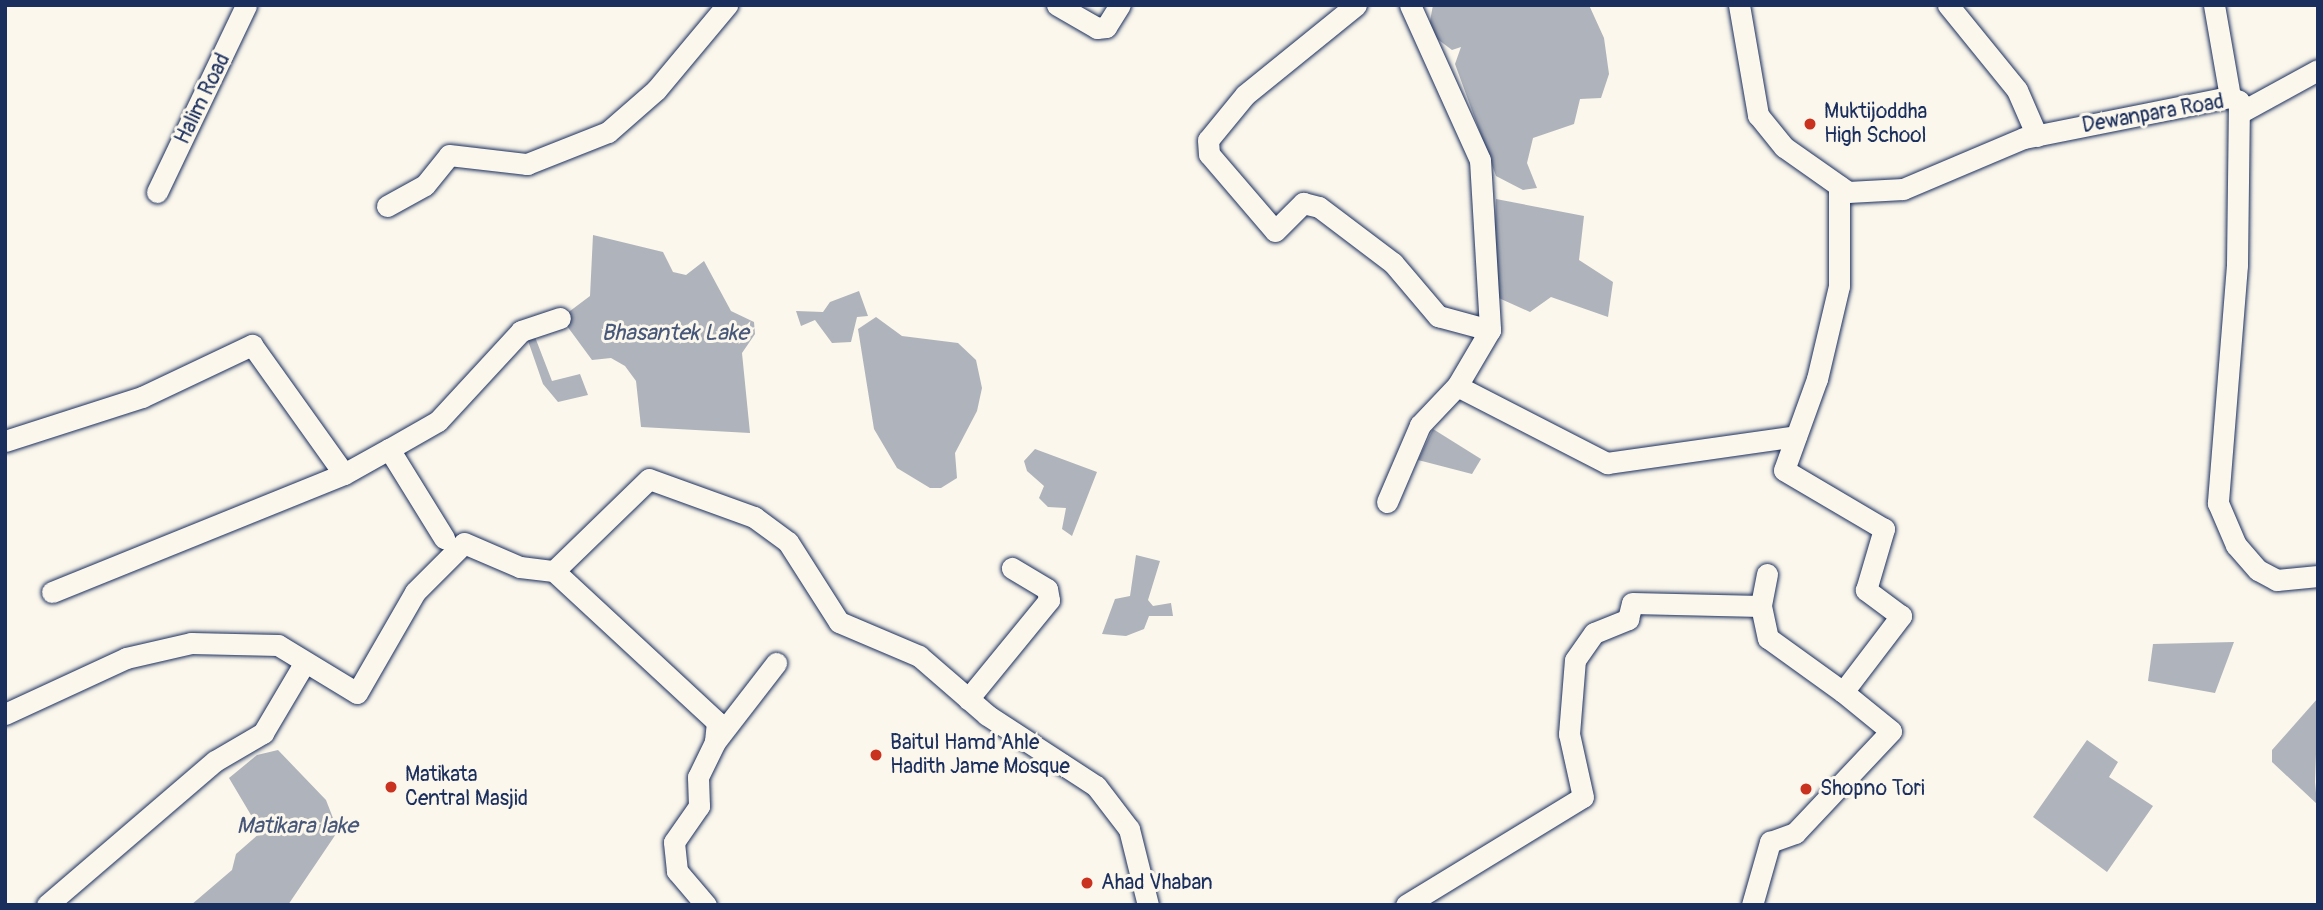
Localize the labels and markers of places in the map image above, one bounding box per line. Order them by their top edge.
place label: Muktijoddha High School [1824,99,1927,149]
marker: Muktijoddha High School [1802,116,1818,132]
place label: Baitul Hamd Ahle Hadith Jame Mosque [890,730,1070,780]
marker: Baitul Hamd Ahle Hadith Jame Mosque [868,747,884,763]
place label: Matikata Central Masjid [405,762,528,812]
place label: Shopno Tori [1820,776,1925,802]
marker: Matikata Central Masjid [383,779,399,795]
marker: Shopno Tori [1798,781,1814,797]
place label: Ahad Vhaban [1101,870,1213,896]
marker: Ahad Vhaban [1079,875,1095,891]

